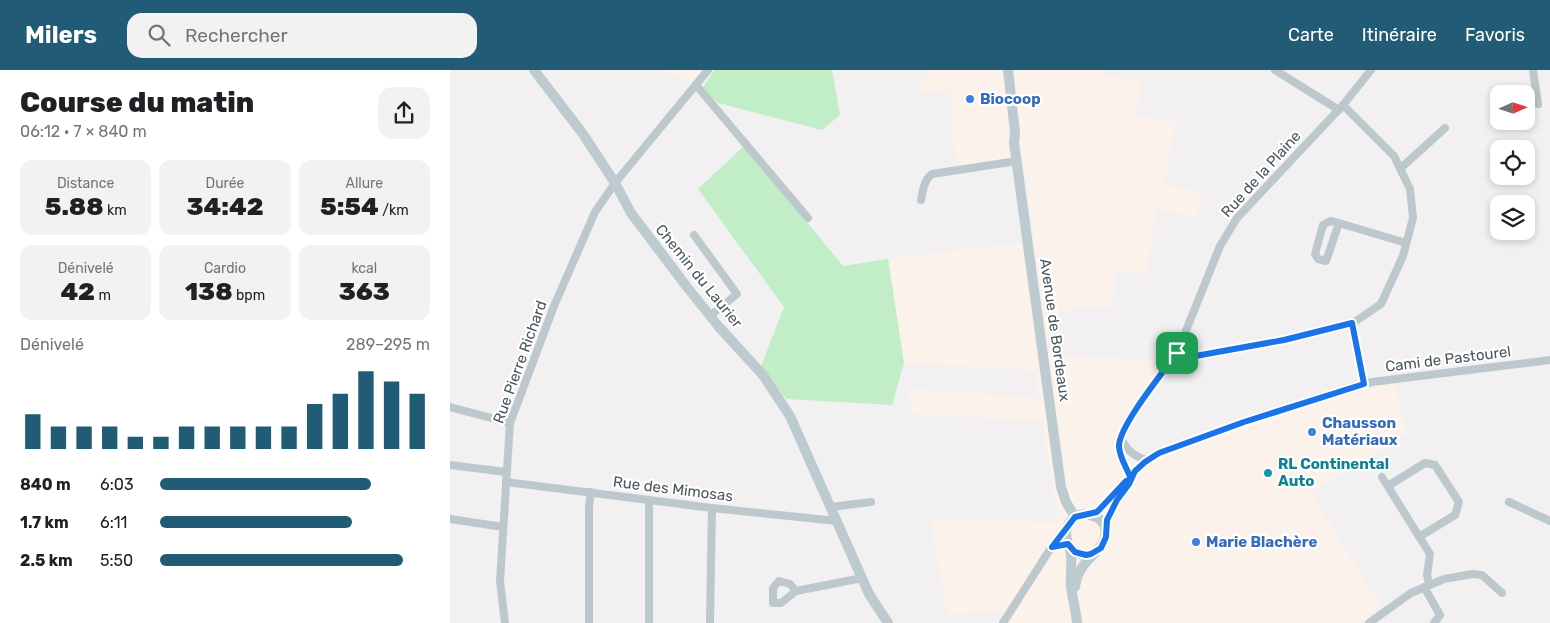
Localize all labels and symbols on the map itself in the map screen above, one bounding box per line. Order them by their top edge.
north arrow [1490,85,1535,130]
place label: Biocoop [980,90,1041,108]
marker: Biocoop [964,93,976,105]
street label: Rue de la Plaine [1217,127,1305,221]
street label: Chemin du Laurier [652,221,746,332]
street label: Avenue de Bordeaux [1036,257,1074,403]
street label: Rue Pierre Richard [489,298,551,426]
pin [1156,332,1198,374]
street label: Cami de Pastourel [1384,342,1512,376]
place label: Chausson Matériaux [1322,414,1398,449]
marker: Chausson Matériaux [1306,426,1318,438]
place label: RL Continental Auto [1278,455,1389,490]
marker: RL Continental Auto [1262,467,1274,479]
street label: Rue des Mimosas [612,473,734,505]
place label: Marie Blachère [1206,533,1317,551]
marker: Marie Blachère [1190,536,1202,548]

